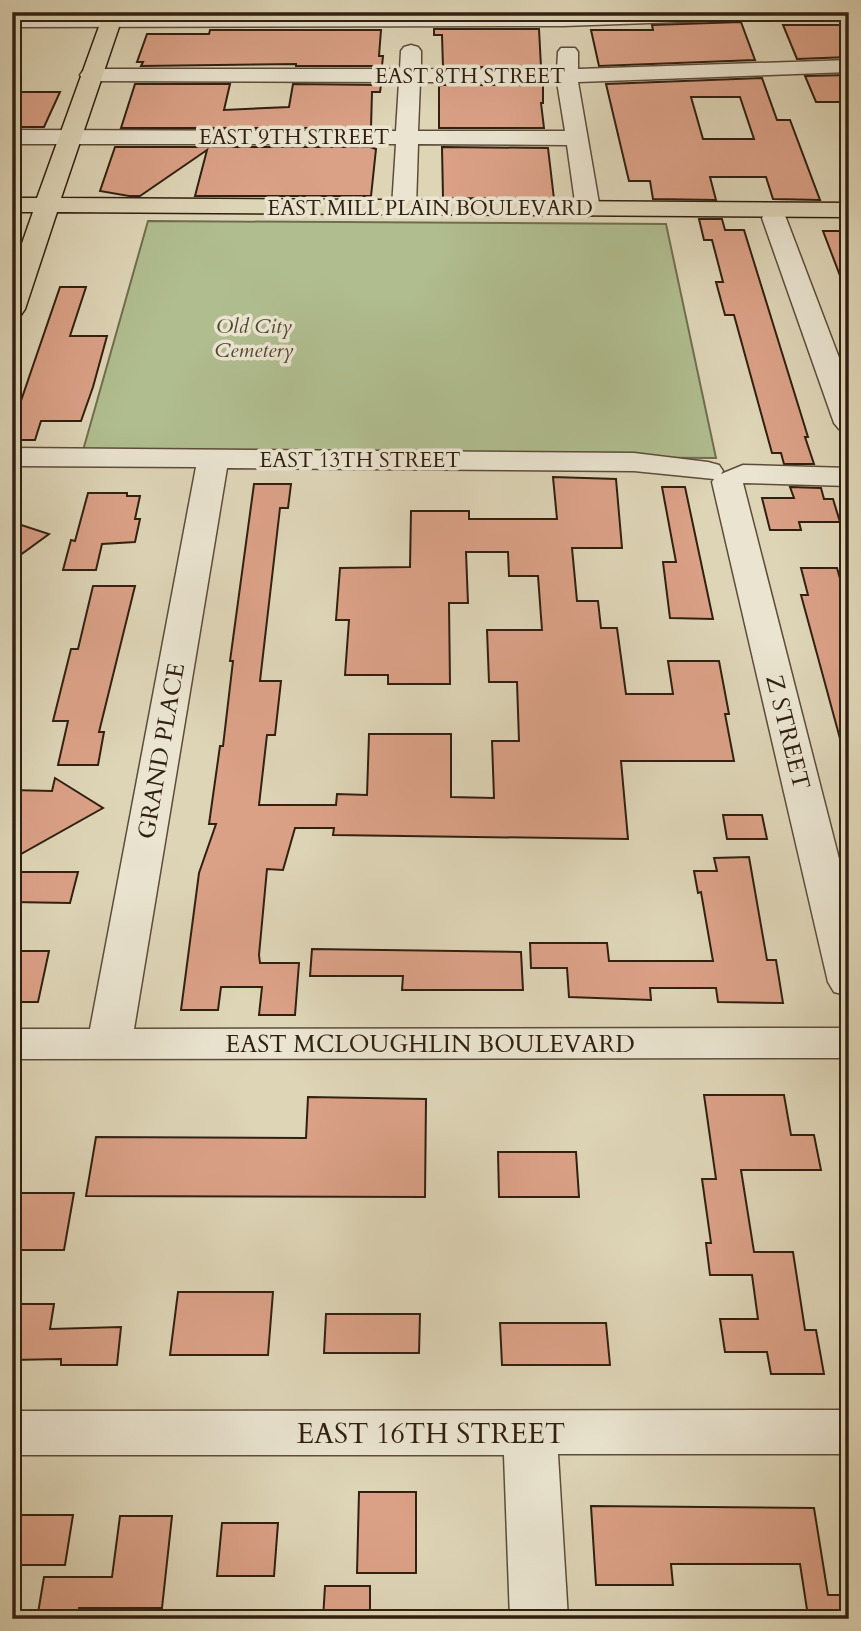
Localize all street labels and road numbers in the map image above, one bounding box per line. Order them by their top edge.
street label: EAST 8TH STREET [375,62,565,91]
street label: EAST 9TH STREET [199,123,389,152]
street label: EAST MILL PLAIN BOULEVARD [267,194,593,223]
street label: EAST 13TH STREET [259,446,461,475]
street label: GRAND PLACE [130,661,193,842]
street label: Z STREET [757,671,818,793]
street label: EAST MCLOUGHLIN BOULEVARD [225,1028,635,1061]
street label: EAST 16TH STREET [297,1415,565,1453]

